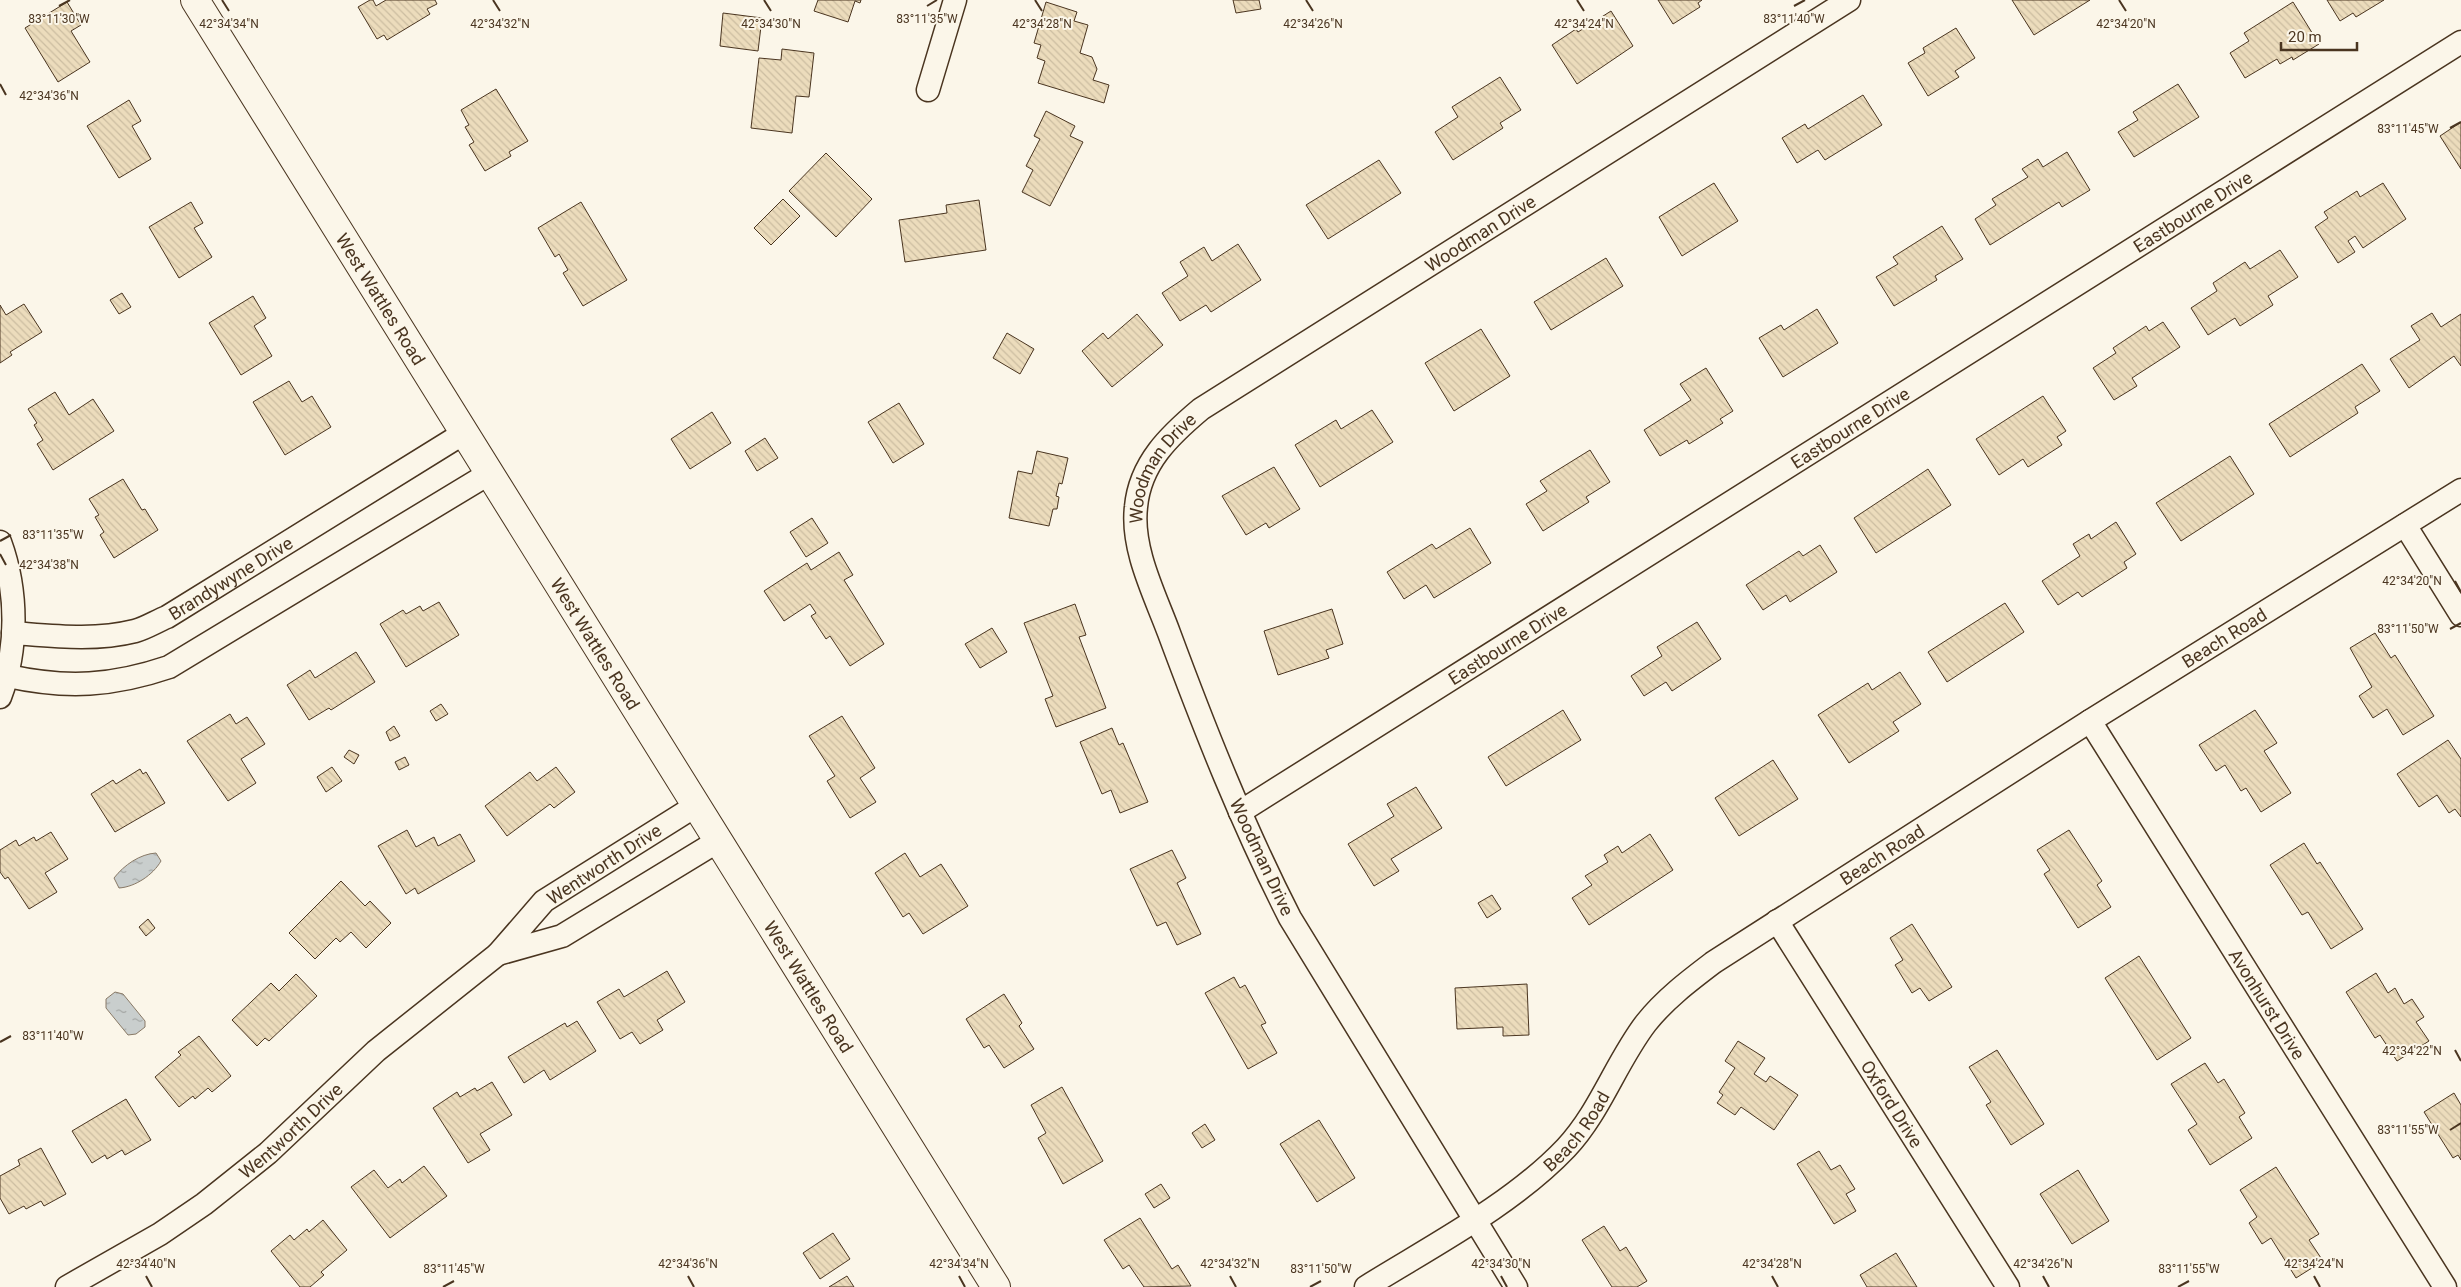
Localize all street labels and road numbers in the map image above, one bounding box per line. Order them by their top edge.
street label: Eastbourne Drive [2129,166,2256,257]
street label: Woodman Drive [1421,190,1539,276]
street label: West Wattles Road [332,229,430,369]
street label: Eastbourne Drive [1787,382,1913,473]
street label: Woodman Drive [1125,408,1200,524]
street label: Brandywyne Drive [164,531,296,624]
street label: West Wattles Road [547,574,644,713]
street label: Eastbourne Drive [1444,598,1570,689]
street label: Beach Road [2178,603,2270,672]
street label: Woodman Drive [1226,795,1298,919]
street label: Wentworth Drive [543,819,665,909]
street label: Beach Road [1836,820,1928,889]
street label: West Wattles Road [760,917,858,1056]
street label: Avonhurst Drive [2225,945,2310,1063]
street label: Oxford Drive [1857,1056,1928,1151]
street label: Wentworth Drive [235,1078,346,1183]
street label: Beach Road [1539,1087,1613,1175]

